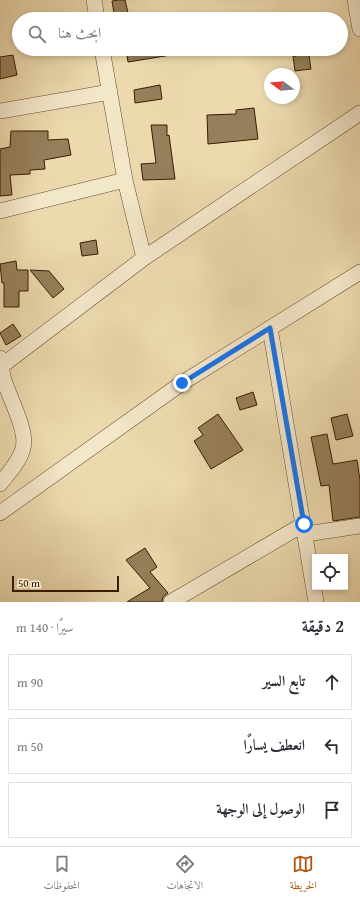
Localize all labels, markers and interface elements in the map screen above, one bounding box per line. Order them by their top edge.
search box [12,12,348,56]
text: ابحث هنا [58,22,101,43]
icon: search [26,23,48,45]
north arrow [264,68,300,104]
route end [173,374,191,392]
route start [295,515,313,533]
map controls [312,554,348,590]
button: locate [312,554,348,590]
scale bar [12,574,119,593]
text: 50 m [18,575,40,591]
text: 2 دقيقة [302,613,344,638]
text: سيرًا · 140 m [16,618,74,637]
text: تابع السير [263,670,305,691]
icon: ahead [321,671,343,693]
text: 90 m [17,673,43,692]
text: انعطف يسارًا [243,734,305,755]
icon: left [321,735,343,757]
text: 50 m [17,737,43,756]
text: الوصول إلى الوجهة [216,798,305,819]
icon: arrive [321,799,343,821]
tab: المحفوظات [43,853,80,896]
tab: الاتجاهات [166,853,203,896]
tab: الخريطة [290,853,317,896]

